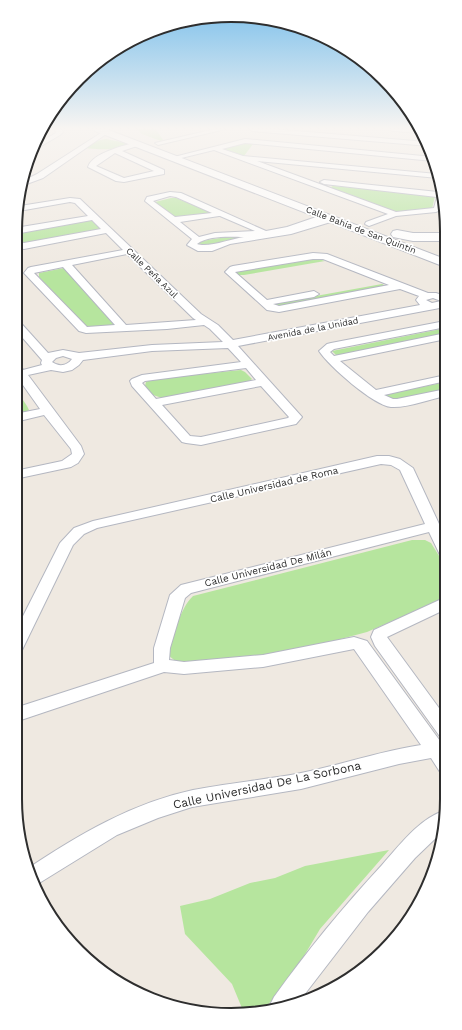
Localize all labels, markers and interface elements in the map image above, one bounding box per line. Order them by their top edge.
street label: Calle Bahía de San Quintín [305,204,417,256]
street label: Calle Peña Azul [124,246,180,300]
street label: Avenida de la Unidad [267,315,359,343]
street label: Calle Universidad de Roma [209,464,340,505]
street label: Calle Universidad De Milán [203,546,333,589]
street label: Calle Universidad De La Sorbona [172,758,362,812]

